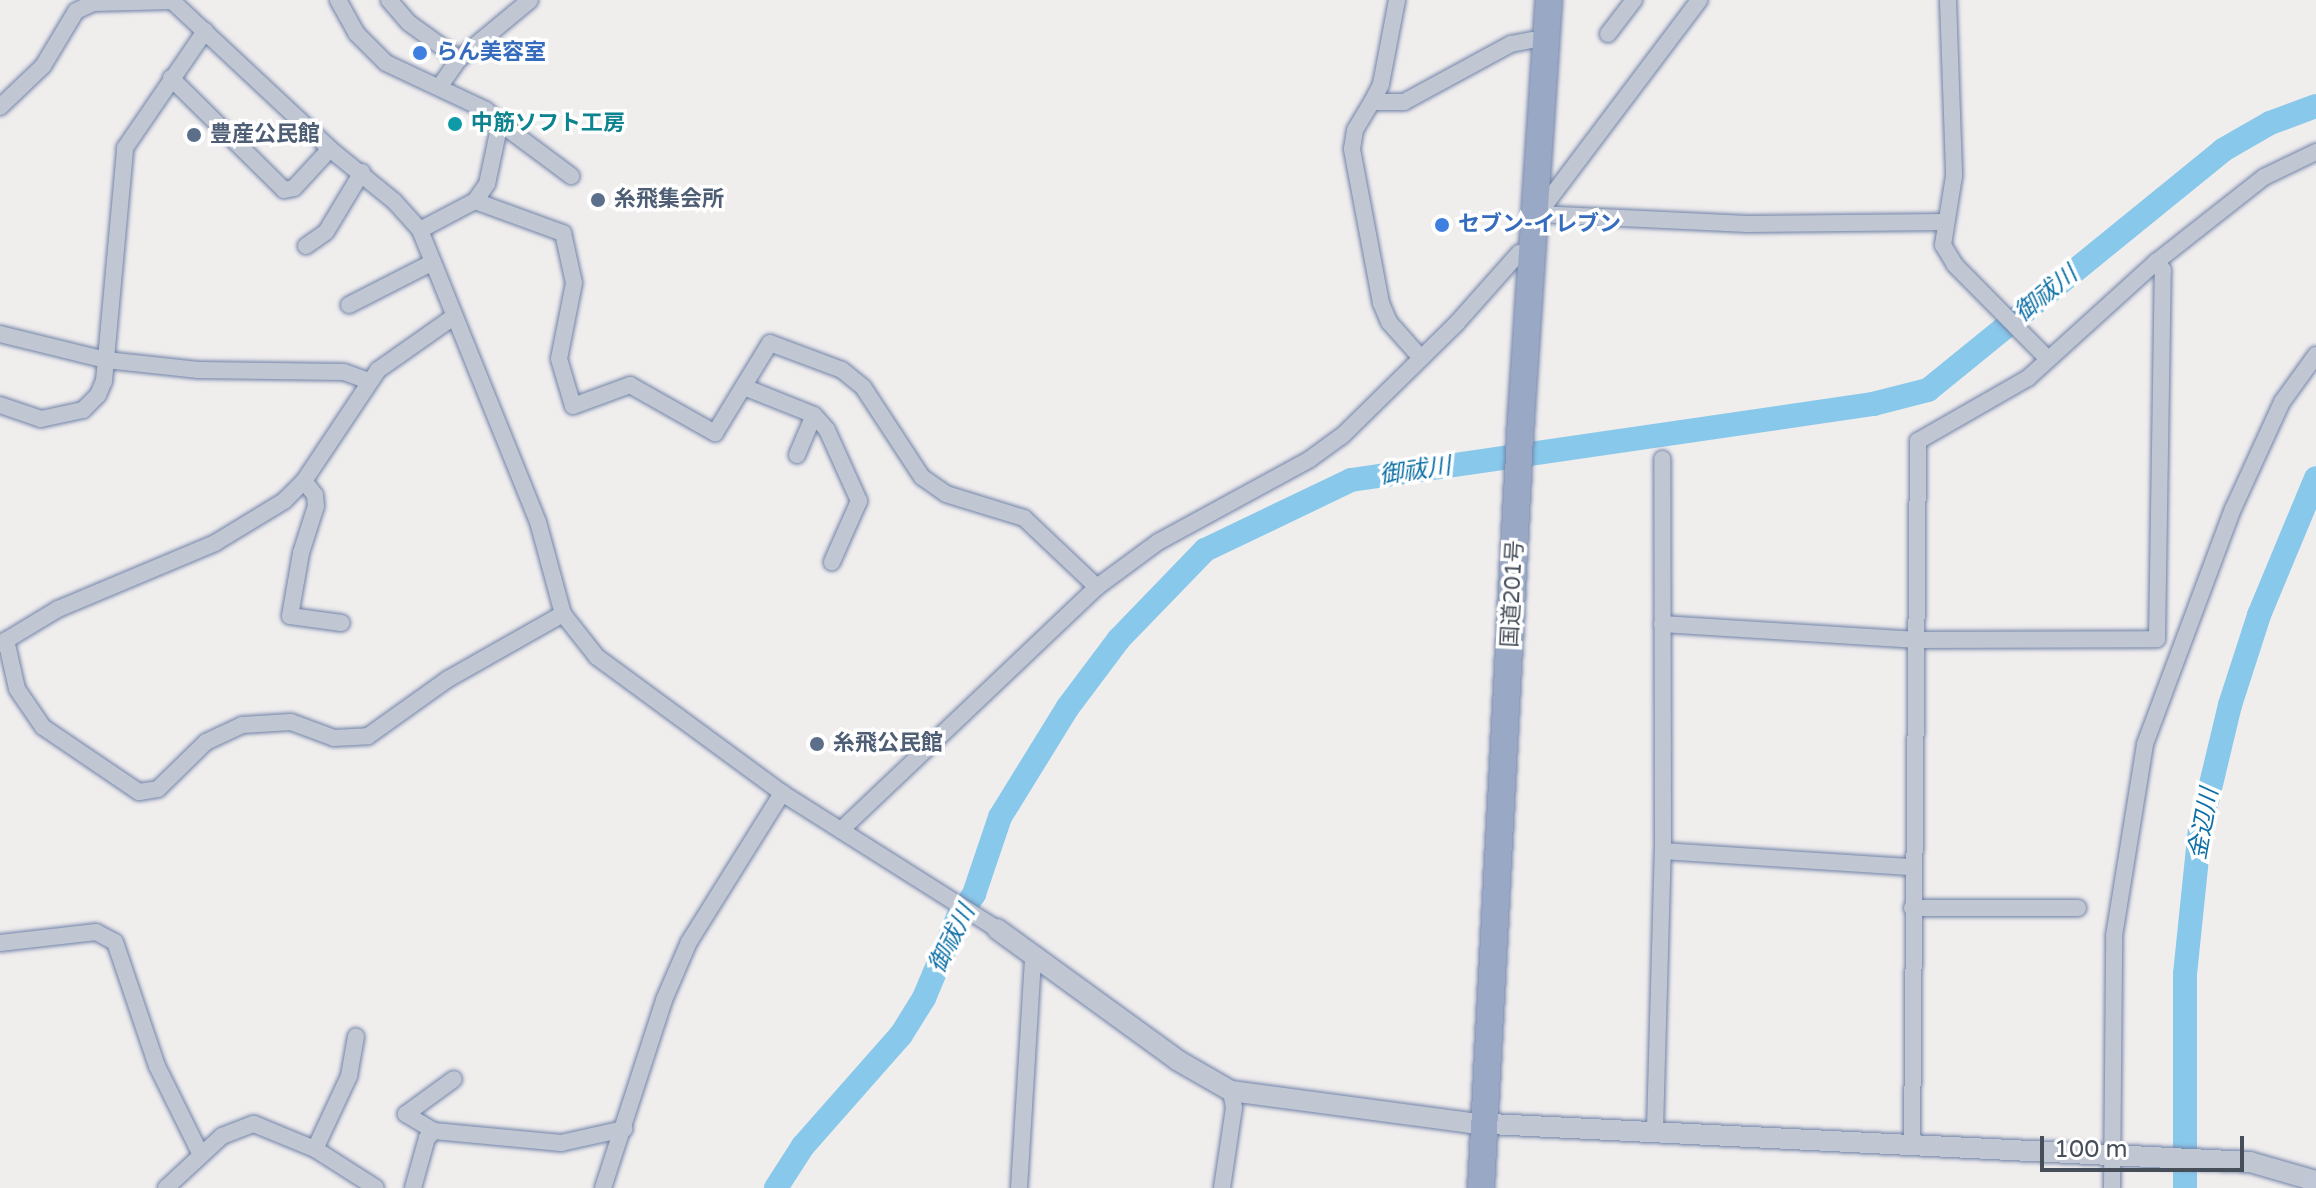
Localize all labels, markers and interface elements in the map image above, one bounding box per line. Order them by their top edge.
place label: らん美容室 [436,40,546,66]
marker: らん美容室 [411,44,429,62]
place label: 中筋ソフト工房 [471,111,625,137]
marker: 中筋ソフト工房 [446,115,464,133]
place label: 豊産公民館 [210,122,320,148]
marker: 豊産公民館 [185,126,203,144]
place label: 糸飛集会所 [614,187,724,213]
marker: 糸飛集会所 [589,191,607,209]
place label: セブン-イレブン [1458,212,1621,238]
marker: セブン-イレブン [1433,216,1451,234]
water label: 御祓川 [2009,260,2083,328]
water label: 御祓川 [1377,452,1453,490]
street label: 国道201号 [1497,540,1529,648]
place label: 糸飛公民館 [833,731,943,757]
marker: 糸飛公民館 [808,735,826,753]
water label: 金辺川 [2184,786,2224,862]
water label: 御祓川 [923,900,981,978]
scale bar [2044,1120,2248,1170]
text: 100 m [2054,1135,2128,1164]

